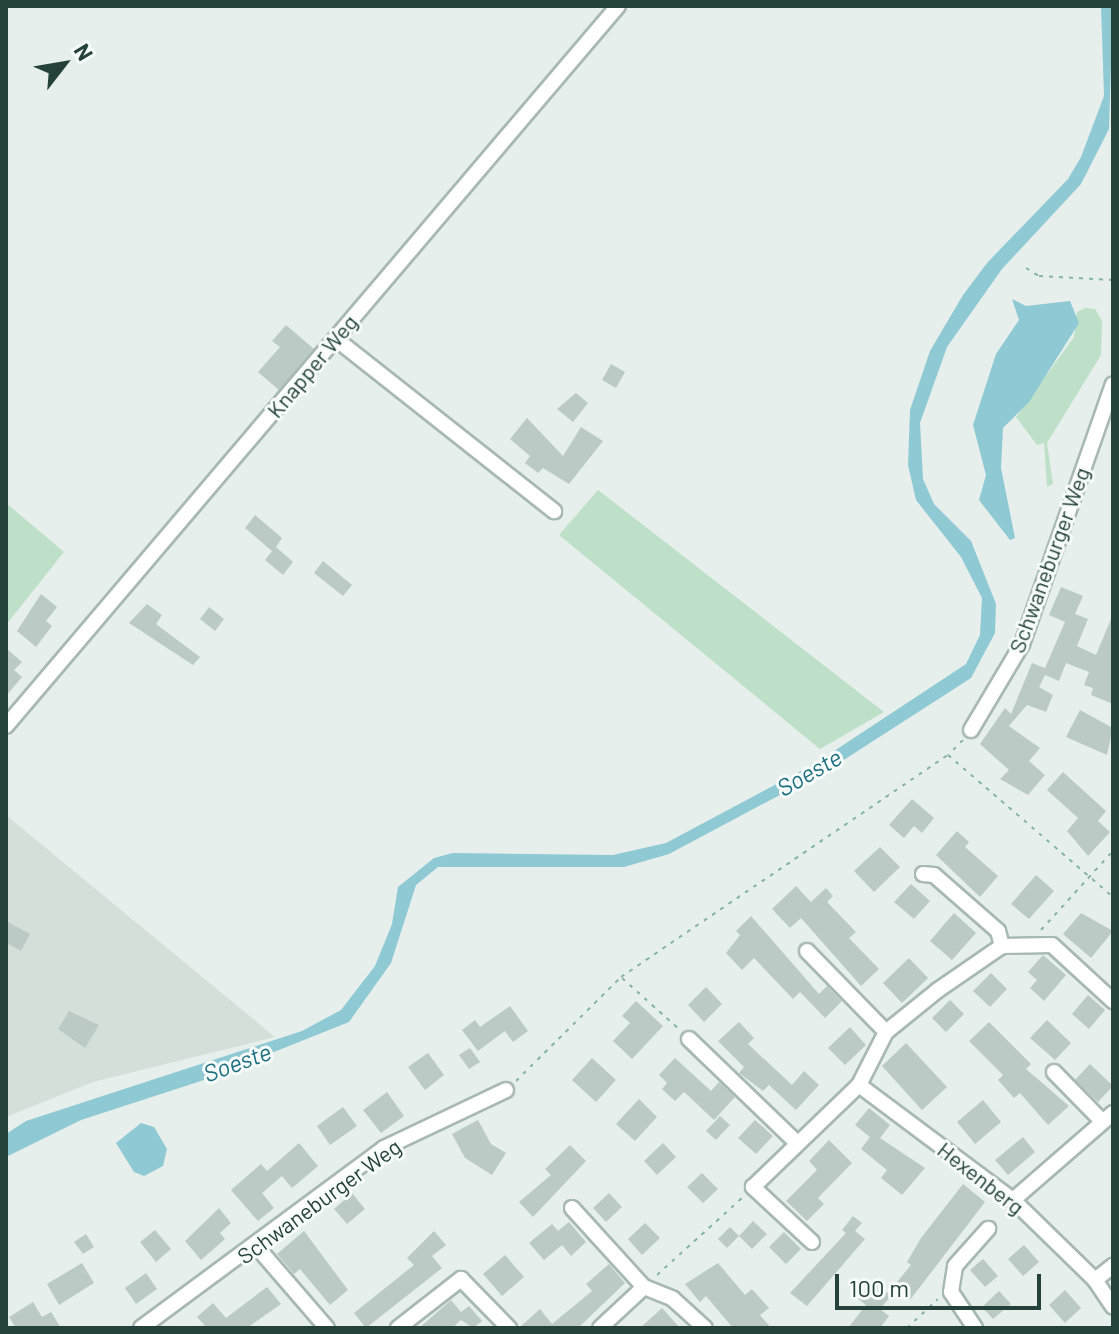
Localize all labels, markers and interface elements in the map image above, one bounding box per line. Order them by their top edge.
north arrow [24,24,104,104]
text: N [70,39,99,65]
street label: Knapper Weg [261,309,363,423]
street label: Schwaneburger Weg [1003,464,1095,656]
water label: Soeste [771,742,847,802]
water label: Soeste [199,1036,275,1088]
street label: Schwaneburger Weg [232,1133,406,1269]
street label: Hexenberg [932,1136,1030,1220]
scale bar [839,1258,1045,1308]
text: 100 m [849,1273,909,1302]

